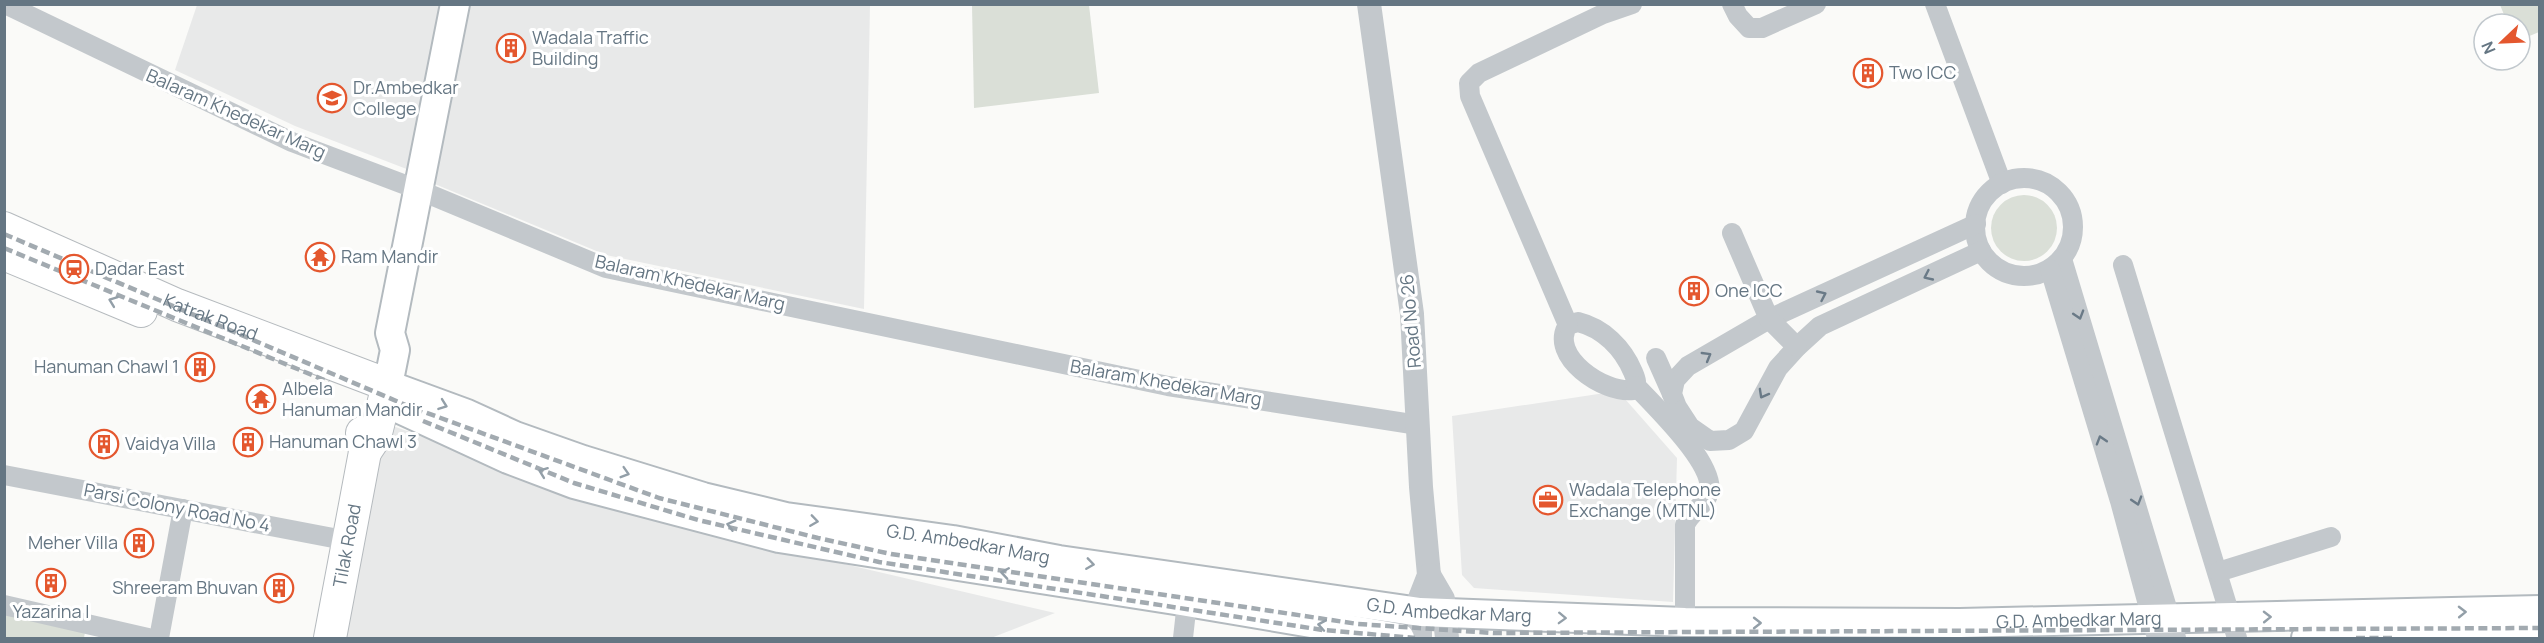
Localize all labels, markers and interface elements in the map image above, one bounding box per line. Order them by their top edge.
north arrow [2472,12,2532,72]
place label: Wadala Traffic Building [532,25,649,70]
building icon: Wadala Traffic Building [495,32,527,64]
text: N [2476,38,2501,57]
building icon: Two ICC [1852,57,1884,89]
place label: Two ICC [1889,60,1956,84]
street label: Balaram Khedekar Marg [143,63,330,164]
place label: Dr.Ambedkar College [353,75,459,120]
school or university icon: Dr.Ambedkar College [316,82,348,114]
temple icon: Ram Mandir [304,241,336,273]
place label: Ram Mandir [341,244,439,268]
street label: Balaram Khedekar Marg [593,248,788,316]
station icon: Dadar East [58,253,90,285]
place label: Dadar East [95,256,185,280]
one-way arrow [1924,268,1935,280]
street label: Road No 26 [1394,273,1426,369]
building icon: One ICC [1678,275,1710,307]
place label: One ICC [1715,278,1783,302]
street label: Katrak Road [160,287,261,346]
one-way arrow [1815,290,1826,302]
one-way arrow [108,295,118,308]
one-way arrow [2072,309,2084,320]
building icon: Hanuman Chawl 1 [184,351,216,383]
one-way arrow [1701,351,1711,363]
street label: Balaram Khedekar Marg [1068,353,1264,411]
place label: Hanuman Chawl 1 [34,354,179,378]
place label: Albela Hanuman Mandir [282,376,423,421]
temple icon: Albela Hanuman Mandir [245,383,277,415]
one-way arrow [1759,388,1770,399]
one-way arrow [437,398,448,411]
building icon: Hanuman Chawl 3 [232,426,264,458]
building icon: Vaidya Villa [88,428,120,460]
place label: Hanuman Chawl 3 [269,429,417,453]
place label: Vaidya Villa [125,431,216,455]
one-way arrow [2096,435,2108,446]
one-way arrow [619,466,630,478]
one-way arrow [538,467,549,479]
street label: Parsi Colony Road No 4 [82,477,272,537]
place label: Wadala Telephone Exchange (MTNL) [1569,477,1721,522]
office icon: Wadala Telephone Exchange (MTNL) [1532,484,1564,516]
one-way arrow [2129,495,2142,506]
street label: Tilak Road [327,502,366,589]
one-way arrow [810,514,819,526]
street label: G.D. Ambedkar Marg [885,518,1052,569]
one-way arrow [726,519,736,532]
building icon: Meher Villa [123,527,155,559]
place label: Meher Villa [28,530,118,554]
one-way arrow [1085,558,1094,570]
building icon: Yazarina I [35,567,67,599]
one-way arrow [1001,568,1010,580]
building icon: Shreeram Bhuvan [263,572,295,604]
place label: Shreeram Bhuvan [112,575,258,599]
street label: G.D. Ambedkar Marg [1365,591,1532,627]
place label: Yazarina I [13,599,89,623]
street label: G.D. Ambedkar Marg [1996,605,2162,633]
one-way arrow [2457,606,2466,618]
one-way arrow [2263,610,2272,623]
one-way arrow [1558,611,1567,624]
one-way arrow [1753,617,1762,629]
one-way arrow [1317,619,1327,632]

